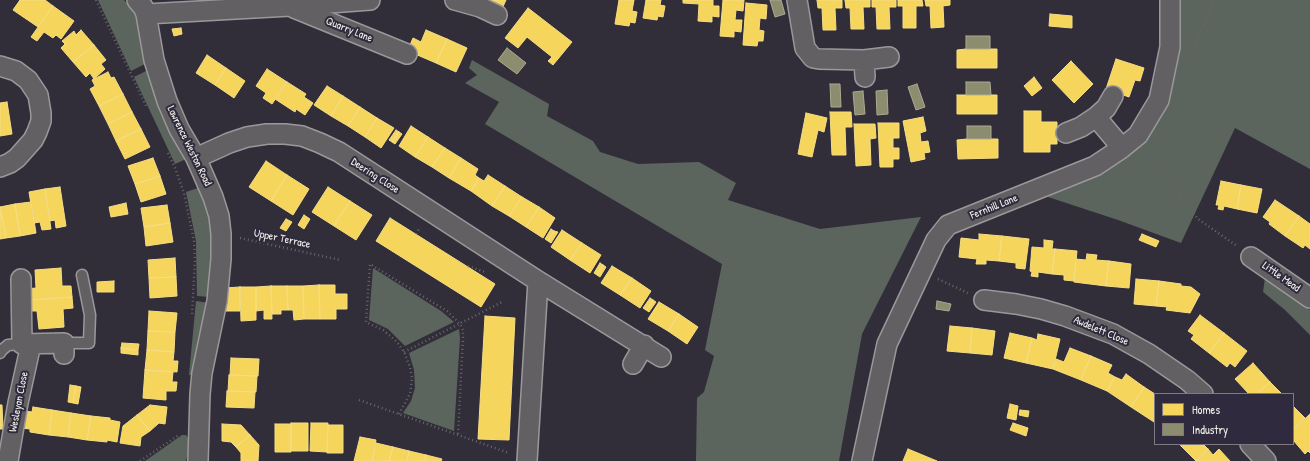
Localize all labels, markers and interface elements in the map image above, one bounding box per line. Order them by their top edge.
street label: Quarry Lane [324,15,374,45]
street label: Lawrence Weston Road [164,104,214,188]
street label: Deering Close [348,155,402,197]
street label: Fernhill Lane [968,192,1020,222]
street label: Upper Terrace [252,227,312,251]
street label: Little Mead [1259,259,1303,295]
street label: Awdelett Close [1071,313,1131,349]
street label: Wesleyan Close [7,371,31,433]
legend [1154,393,1294,445]
text: Homes [1192,401,1220,418]
text: Industry [1192,421,1228,438]

